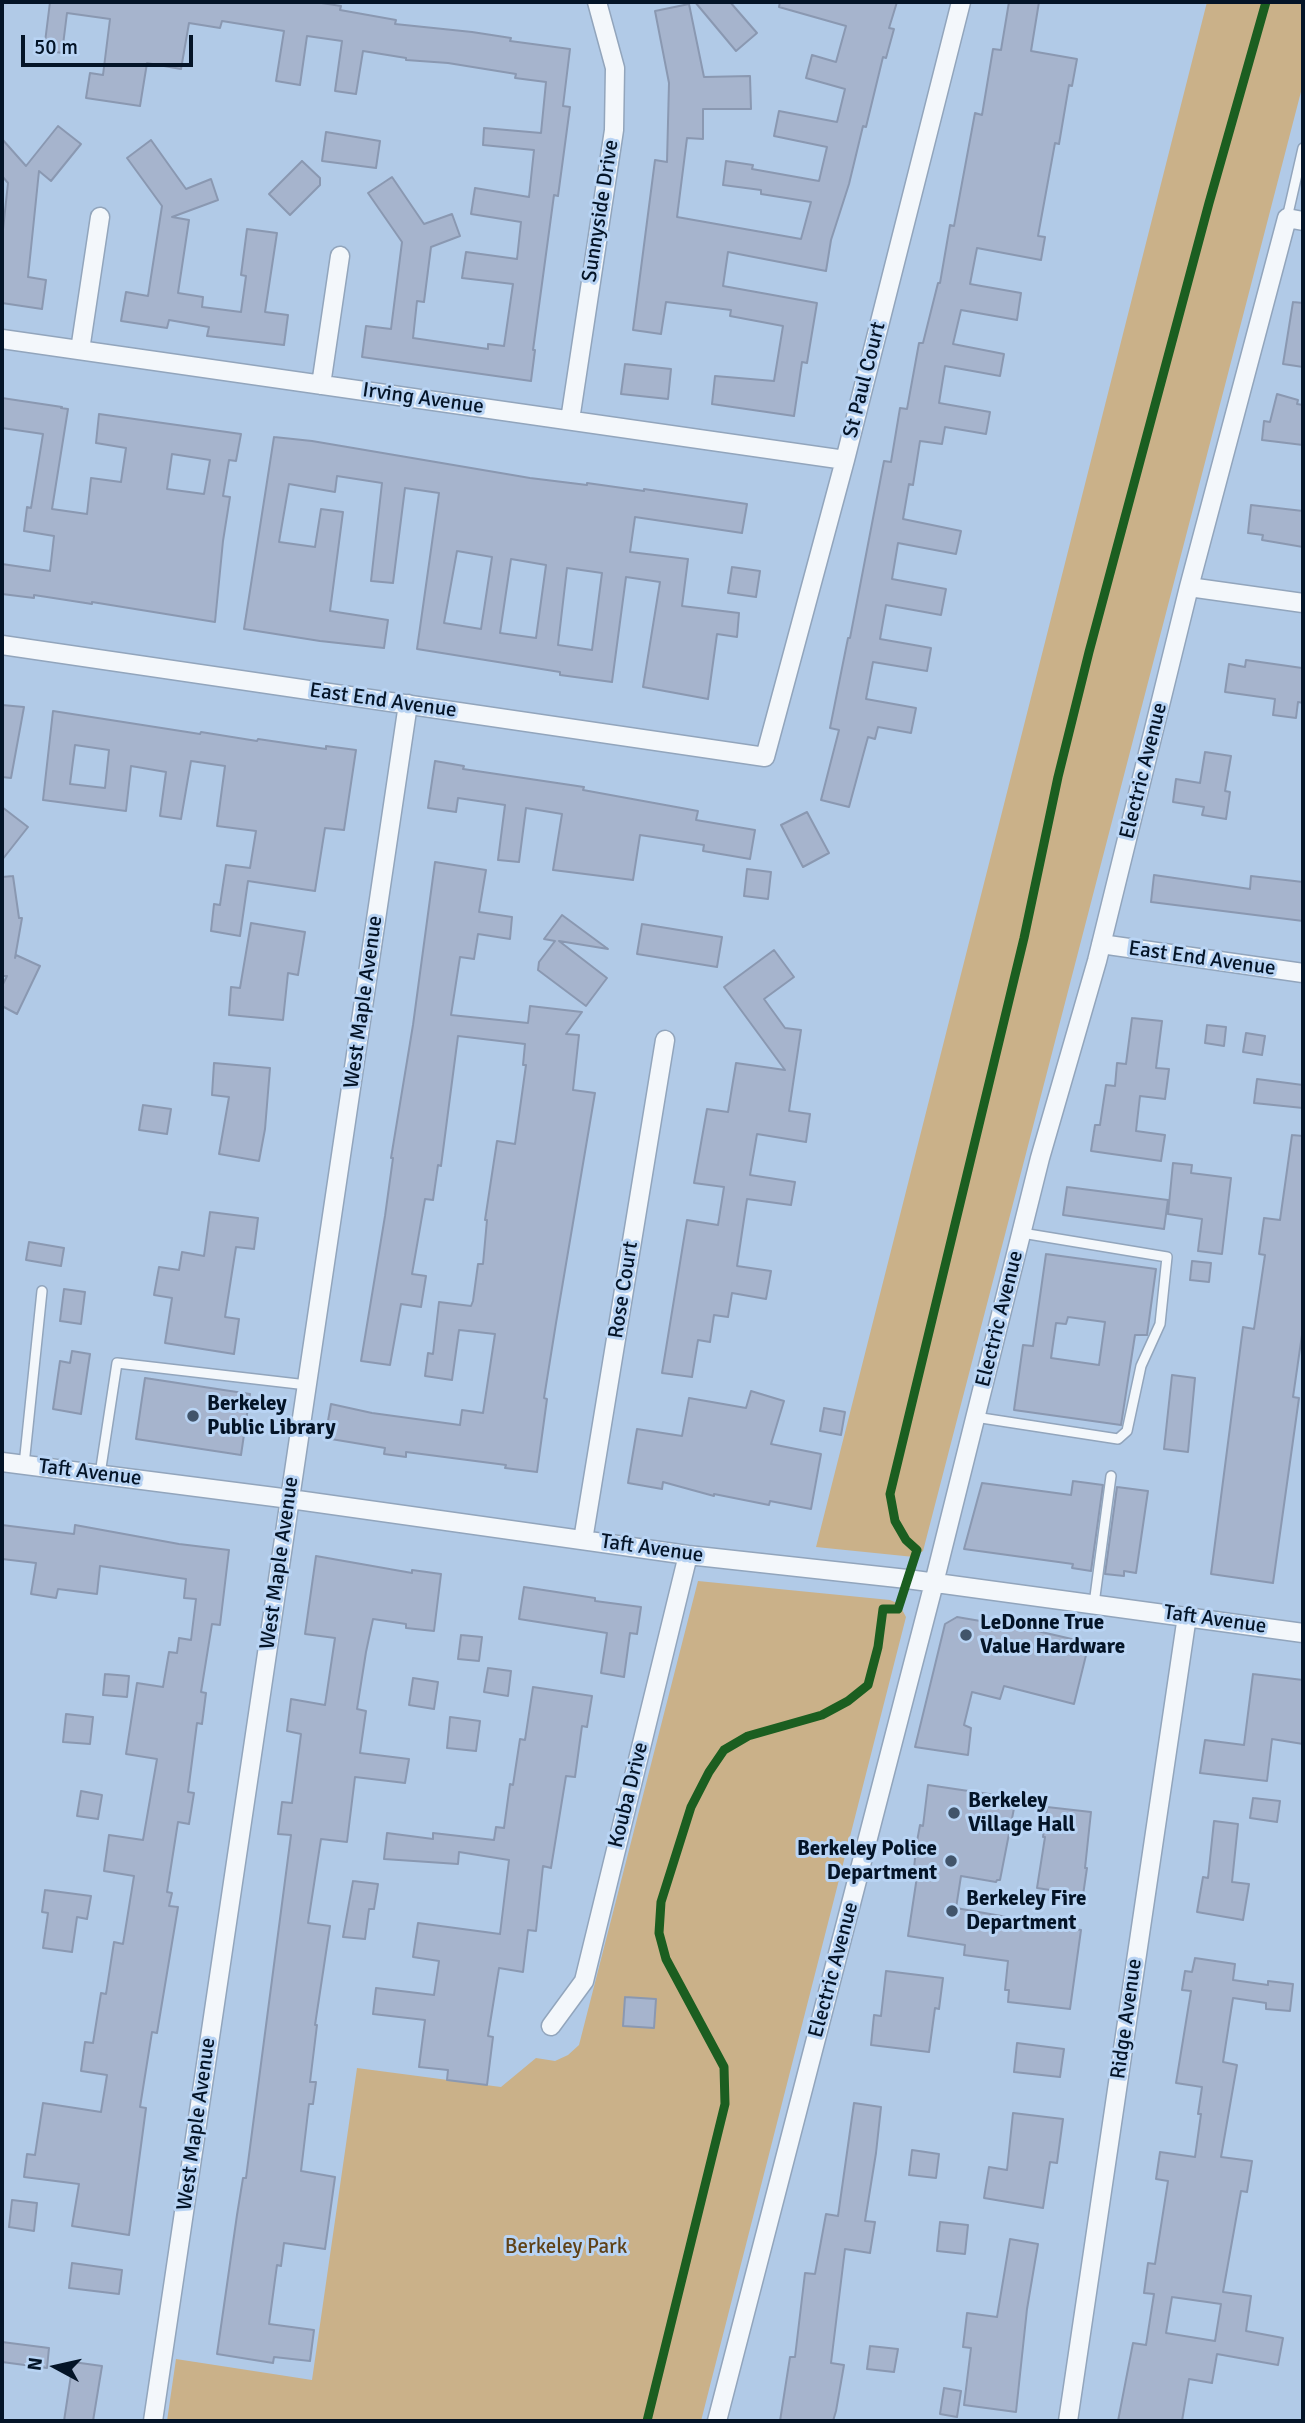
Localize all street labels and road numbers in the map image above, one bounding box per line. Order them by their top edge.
street label: Sunnyside Drive [577,138,625,284]
street label: St Paul Court [838,319,892,441]
street label: Irving Avenue [361,378,485,420]
street label: East End Avenue [308,678,458,724]
street label: Electric Avenue [1115,700,1173,842]
street label: West Maple Avenue [339,914,389,1090]
street label: East End Avenue [1127,936,1277,982]
street label: Rose Court [604,1240,644,1340]
street label: Electric Avenue [971,1248,1029,1390]
street label: Taft Avenue [37,1454,143,1492]
street label: West Maple Avenue [255,1475,305,1651]
street label: Taft Avenue [599,1529,705,1569]
street label: Taft Avenue [1162,1600,1268,1640]
street label: Kouba Drive [604,1740,654,1850]
street label: Electric Avenue [804,1899,864,2041]
street label: Ridge Avenue [1106,1957,1148,2081]
street label: West Maple Avenue [172,2036,222,2212]

